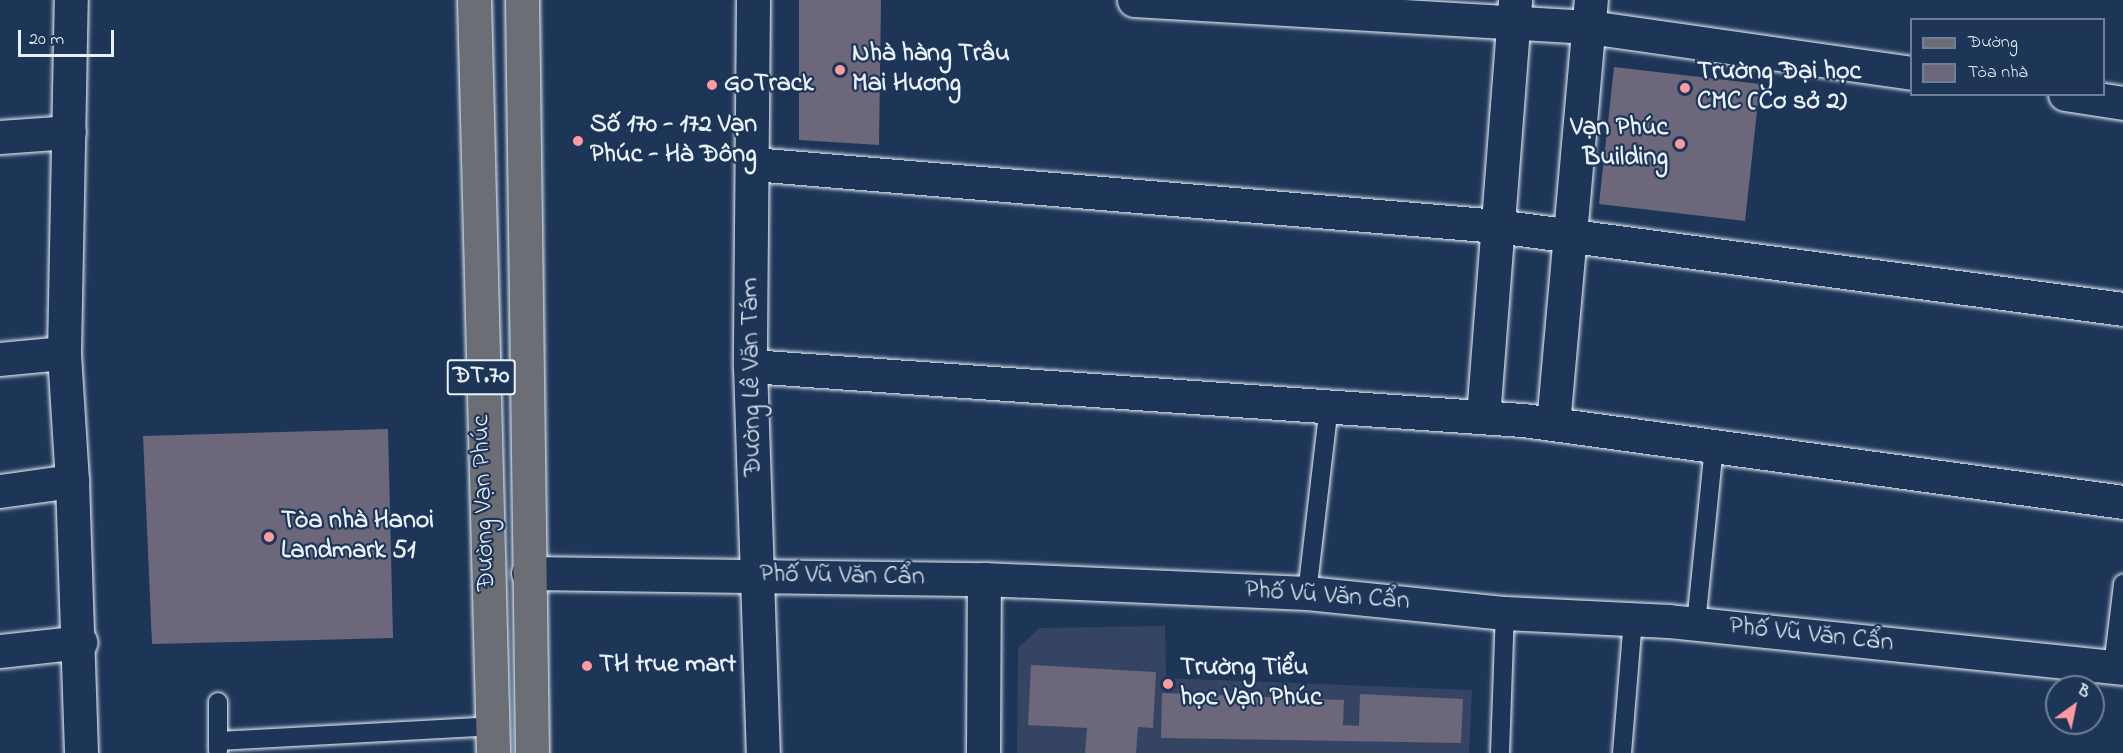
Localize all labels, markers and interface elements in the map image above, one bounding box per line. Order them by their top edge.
scale bar [21,18,117,56]
legend [1910,18,2105,96]
text: 20 m [29,27,64,53]
text: Đường [1968,30,2018,56]
place label: Nhà hàng Trâu Mai Hương [852,39,1010,100]
place label: Trường Đại học CMC (Cơ sở 2) [1697,57,1861,118]
text: Tòa nhà [1968,60,2028,86]
marker: Nhà hàng Trâu Mai Hương [833,63,847,77]
place label: GoTrack [724,69,814,101]
marker: GoTrack [705,78,719,92]
marker: Trường Đại học CMC (Cơ sở 2) [1678,81,1692,95]
place label: Số 170 - 172 Vạn Phúc - Hà Đông [590,110,757,172]
place label: Vạn Phúc Building [1570,113,1668,174]
marker: Số 170 - 172 Vạn Phúc - Hà Đông [571,134,585,148]
marker: Vạn Phúc Building [1673,137,1687,151]
street label: Đường Lê Văn Tám [736,277,770,477]
road number: ĐT.70 [446,356,516,398]
street label: Đường Vạn Phúc [466,414,504,592]
place label: Tòa nhà Hanoi Landmark 51 [281,506,434,568]
marker: Tòa nhà Hanoi Landmark 51 [262,530,276,544]
street label: Phố Vũ Văn Cẩn [759,560,925,594]
street label: Phố Vũ Văn Cẩn [1244,576,1410,618]
street label: Phố Vũ Văn Cẩn [1727,612,1895,660]
place label: TH true mart [599,650,736,682]
place label: Trường Tiểu học Vạn Phúc [1180,653,1322,714]
marker: TH true mart [580,659,594,673]
north arrow [2045,675,2105,735]
marker: Trường Tiểu học Vạn Phúc [1161,677,1175,691]
text: B [2073,679,2095,705]

